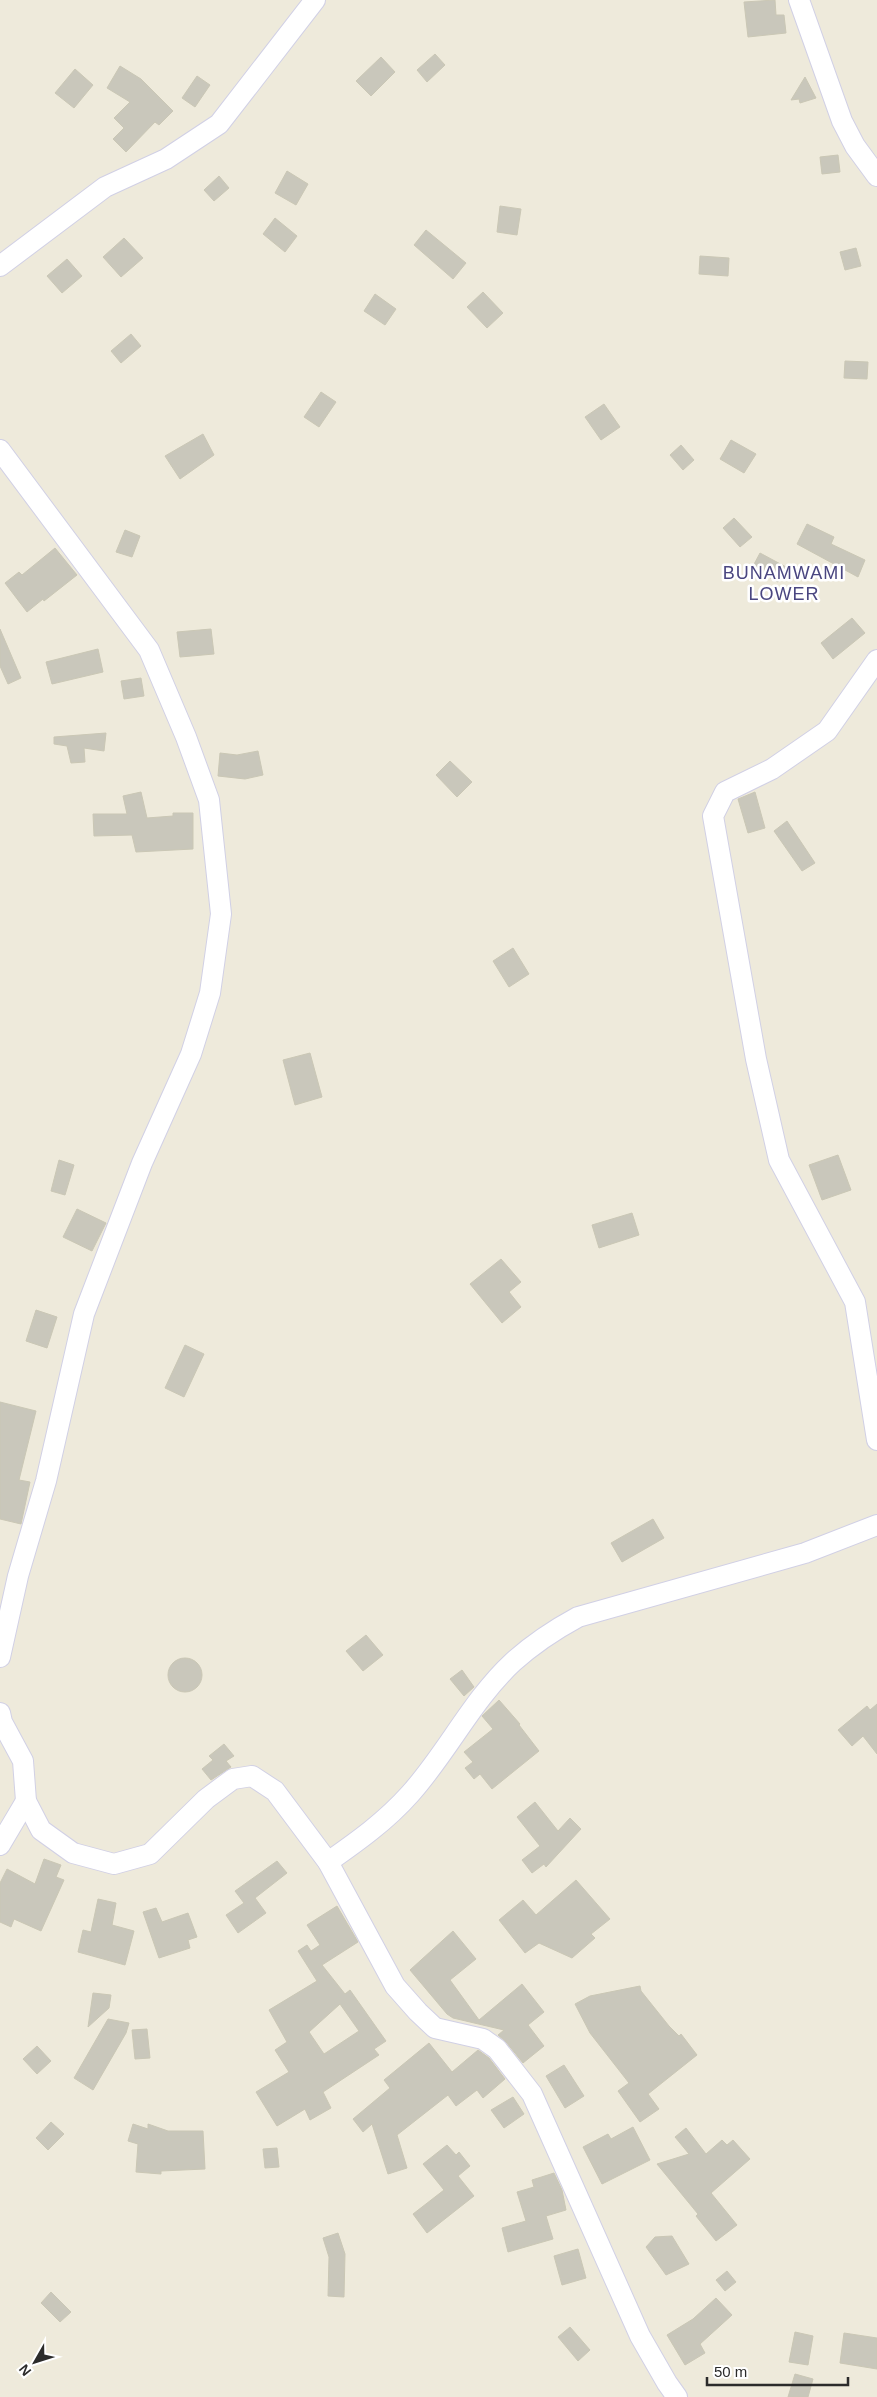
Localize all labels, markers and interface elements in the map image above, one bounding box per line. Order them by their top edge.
district label: BUNAMWAMI LOWER [723,563,845,604]
north arrow [10,2337,60,2387]
scale bar [707,2354,848,2386]
text: N [15,2361,34,2379]
text: 50 m [714,2363,747,2380]

